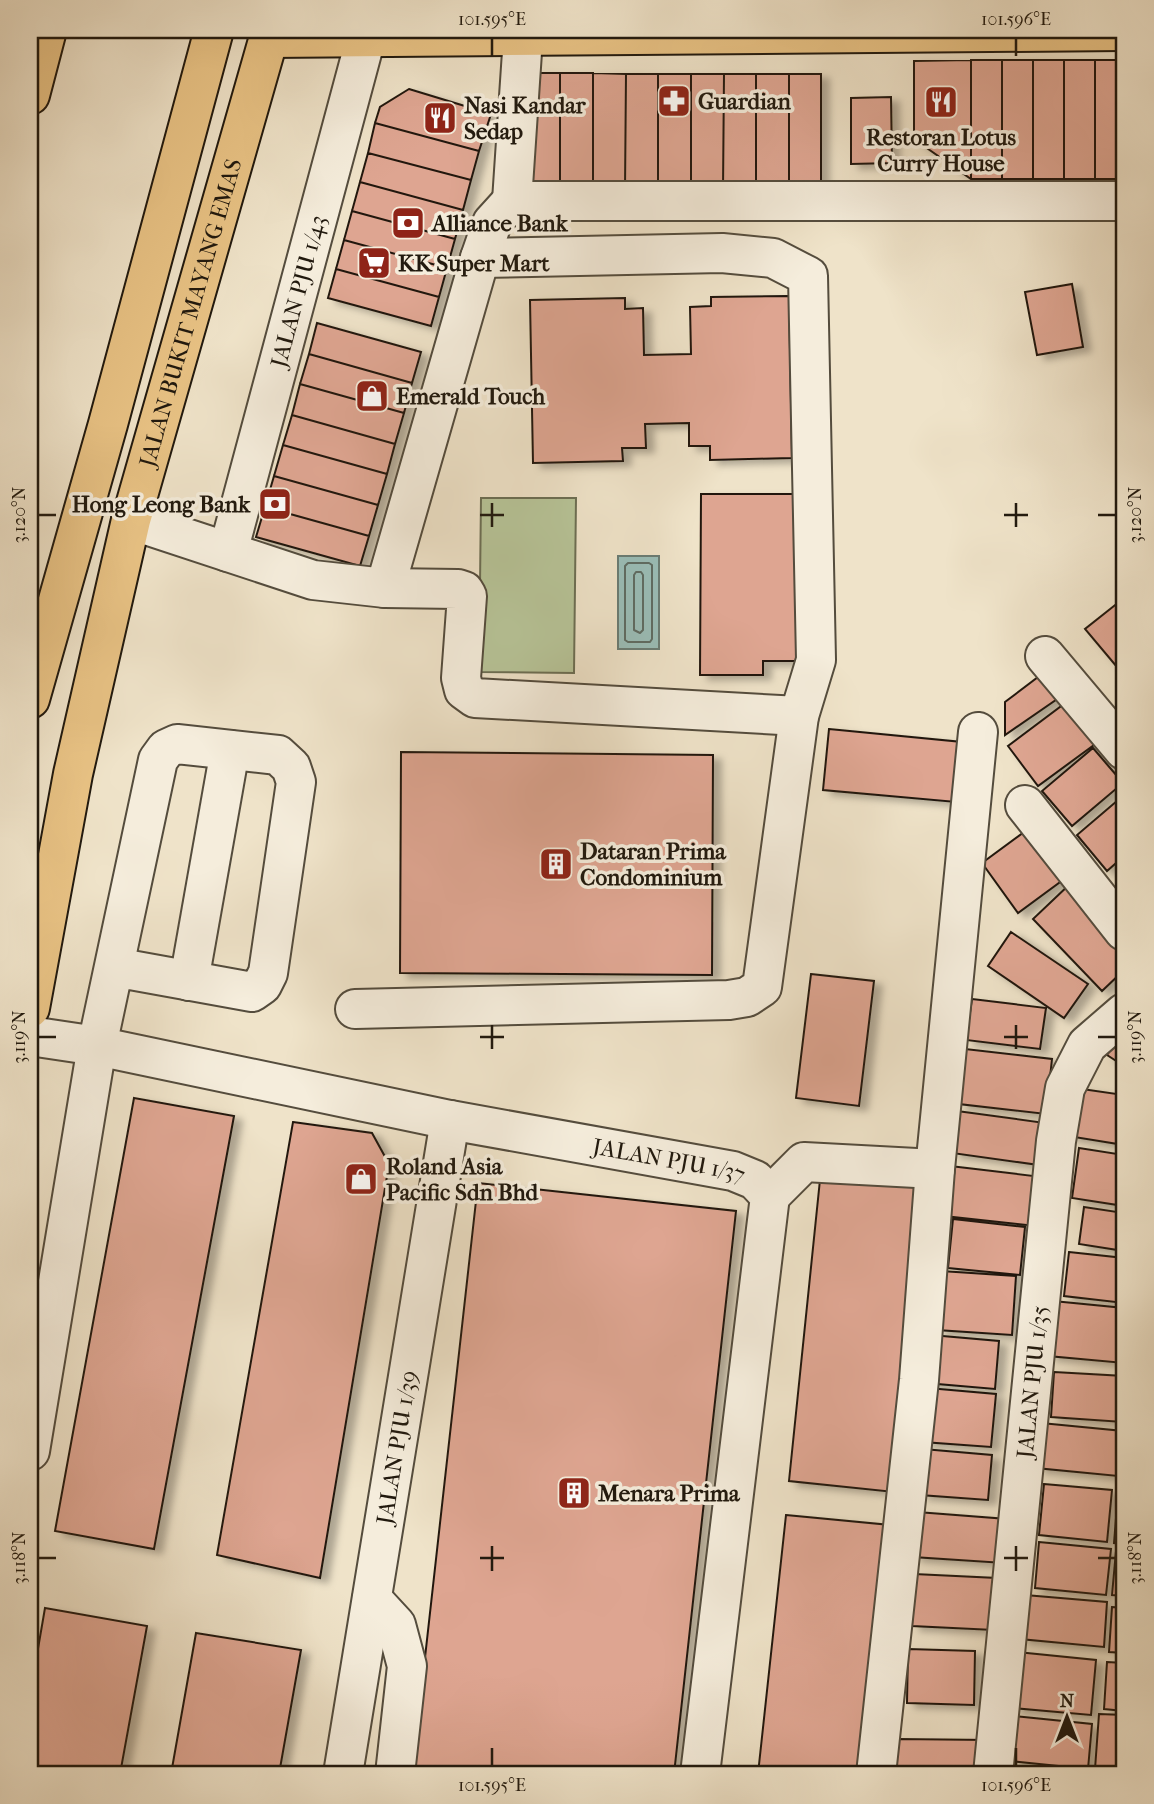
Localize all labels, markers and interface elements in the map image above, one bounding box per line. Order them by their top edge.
text: 101.595°E [458,9,526,30]
text: 101.596°E [981,9,1051,30]
pharmacy icon: Guardian [655,82,693,120]
restaurant icon: Restoran Lotus Curry House [922,83,960,121]
place label: Guardian [698,88,791,115]
place label: Nasi Kandar Sedap [464,92,587,145]
restaurant icon: Nasi Kandar Sedap [421,99,459,137]
place label: Restoran Lotus Curry House [866,124,1016,177]
street label: JALAN BUKIT MAYANG EMAS [133,156,247,472]
bank icon: Alliance Bank [389,204,427,242]
place label: Alliance Bank [430,210,569,237]
street label: JALAN PJU 1/43 [264,212,331,372]
supermarket icon: KK Super Mart [355,244,393,282]
place label: KK Super Mart [398,250,550,277]
shop icon: Emerald Touch [353,377,391,415]
place label: Emerald Touch [396,383,546,410]
bank icon: Hong Leong Bank [256,485,294,523]
text: 3.120°N [9,486,30,543]
text: 3.120°N [1125,486,1146,543]
place label: Hong Leong Bank [72,491,251,518]
place label: Dataran Prima Condominium [580,838,727,891]
building icon: Dataran Prima Condominium [537,845,575,883]
text: 3.119°N [9,1010,30,1064]
text: 3.119°N [1125,1010,1146,1064]
street label: JALAN PJU 1/37 [589,1132,750,1188]
place label: Roland Asia Pacific Sdn Bhd [386,1153,540,1206]
shop icon: Roland Asia Pacific Sdn Bhd [342,1160,380,1198]
street label: JALAN PJU 1/35 [1011,1304,1053,1462]
street label: JALAN PJU 1/39 [370,1368,422,1528]
building icon: Menara Prima [555,1474,593,1512]
place label: Menara Prima [598,1480,741,1507]
text: 3.118°N [9,1531,30,1584]
text: 3.118°N [1125,1531,1146,1584]
north arrow [1032,1682,1102,1752]
text: N [1060,1690,1075,1712]
text: 101.595°E [458,1775,526,1796]
text: 101.596°E [981,1775,1051,1796]

